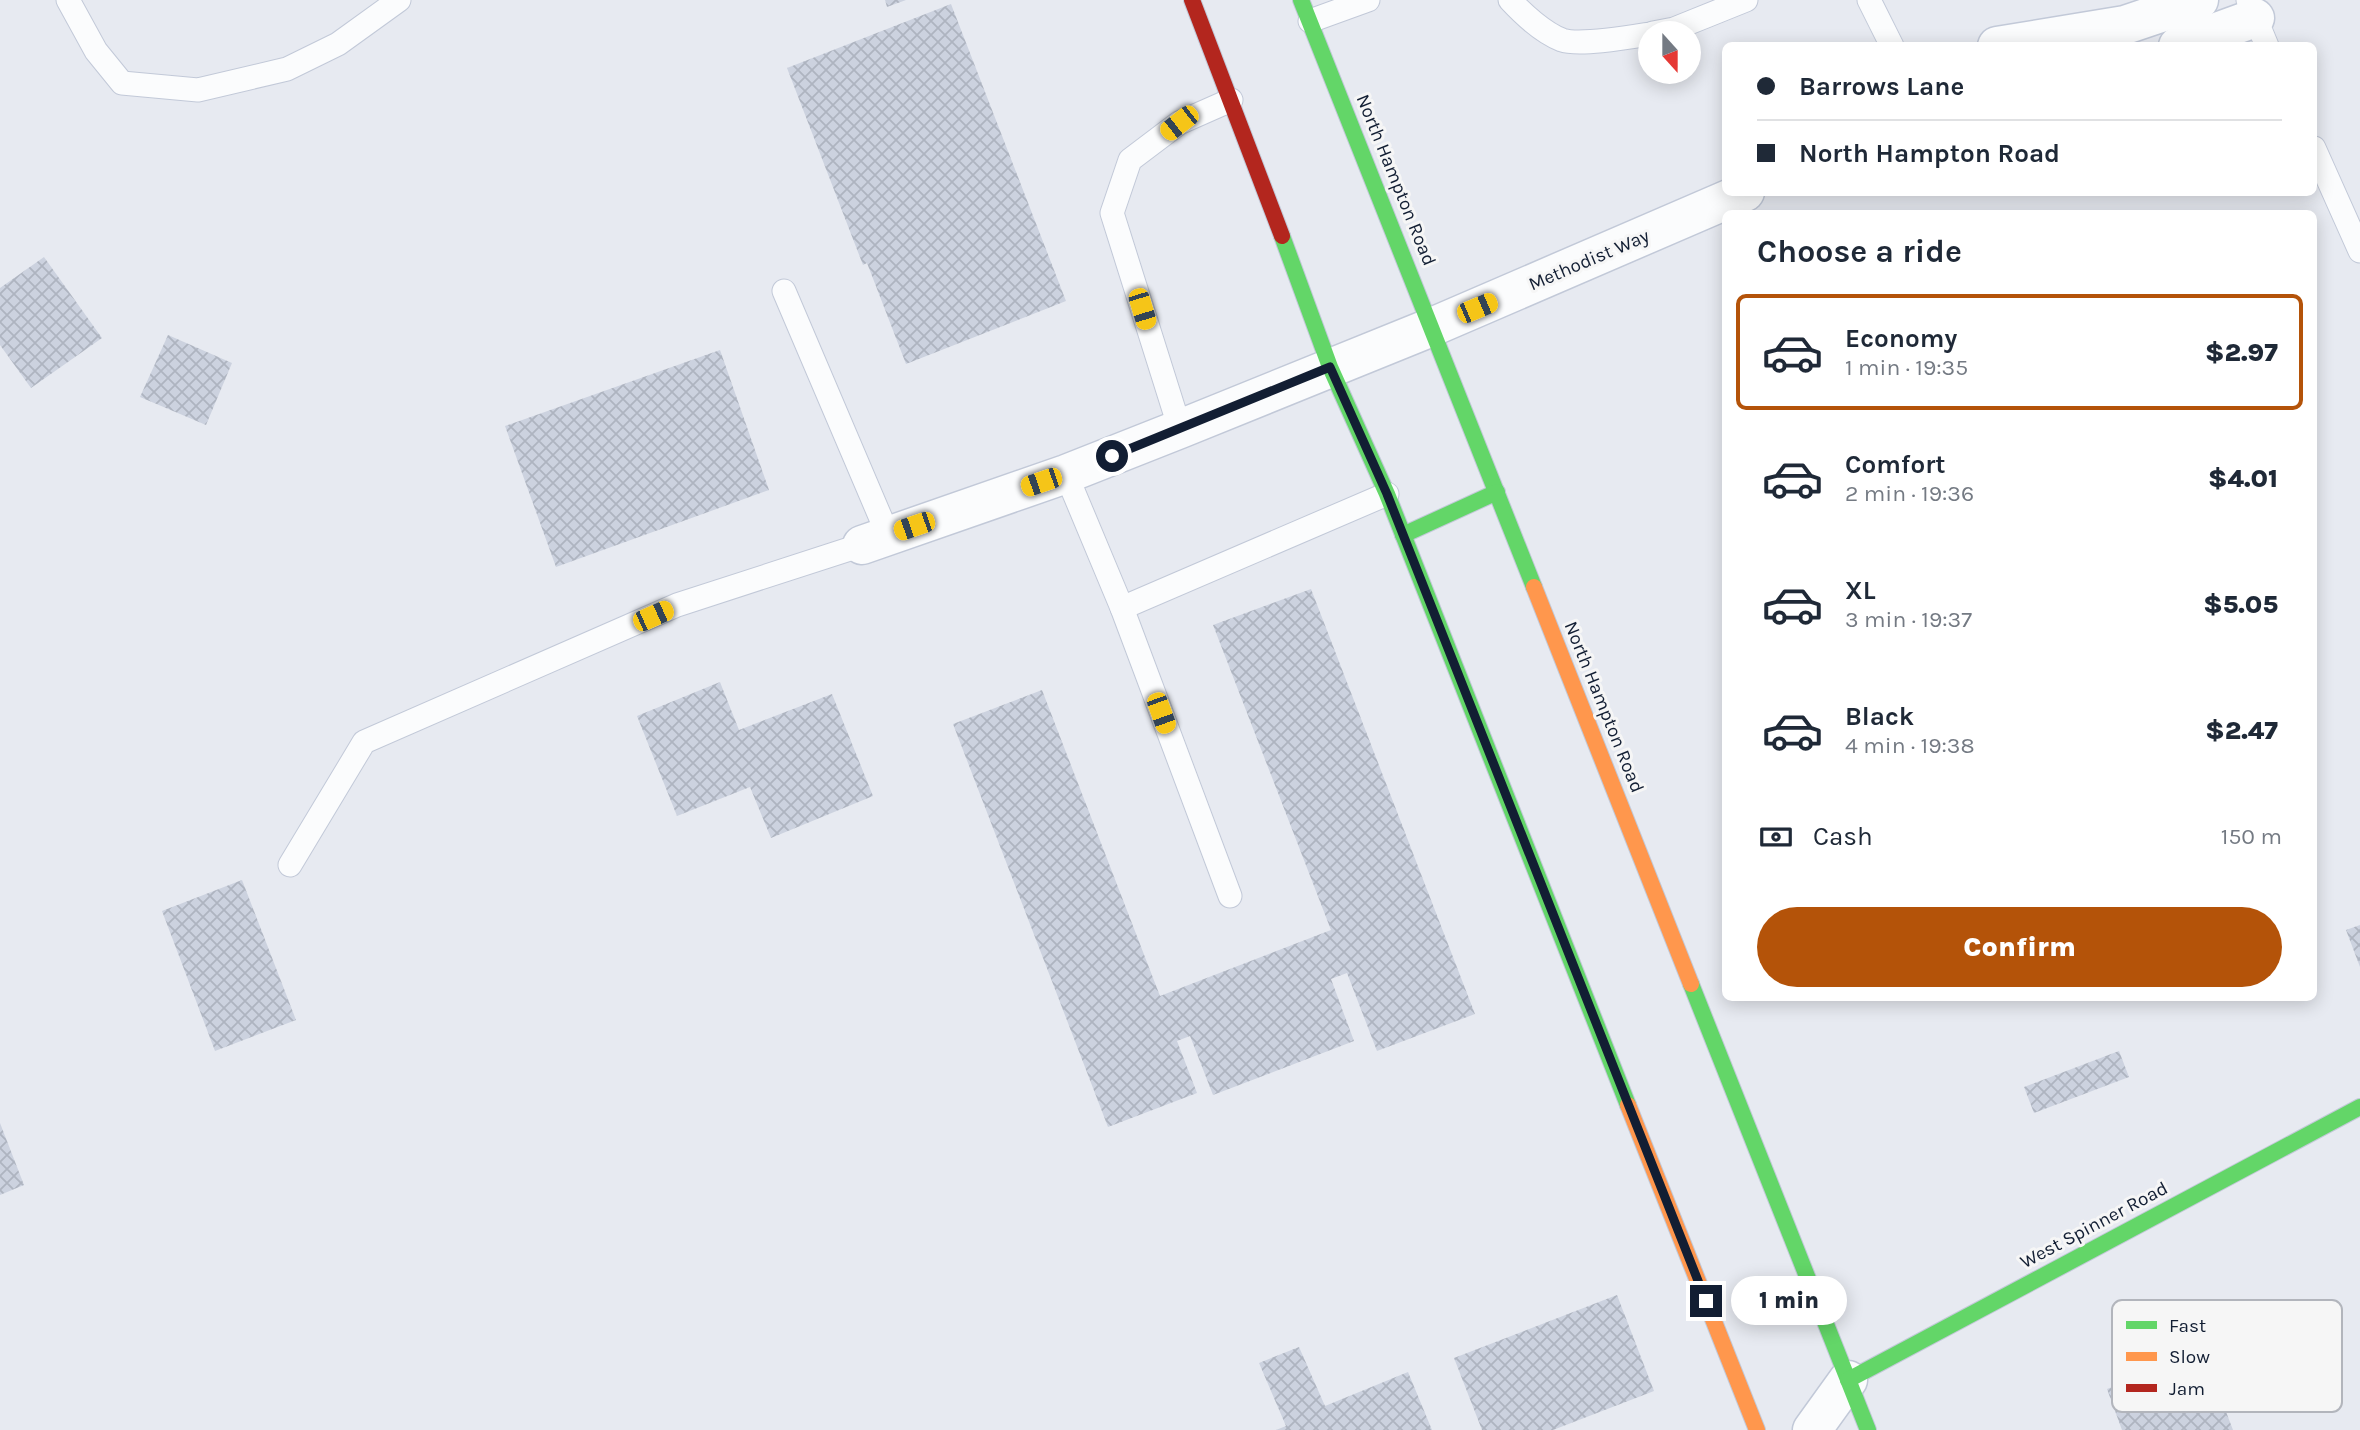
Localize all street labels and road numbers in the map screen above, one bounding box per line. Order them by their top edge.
street label: North Hampton Road [1352,91,1440,269]
street label: Methodist Way [1525,225,1653,295]
street label: North Hampton Road [1560,618,1648,796]
street label: West Spinner Road [2017,1177,2171,1273]

